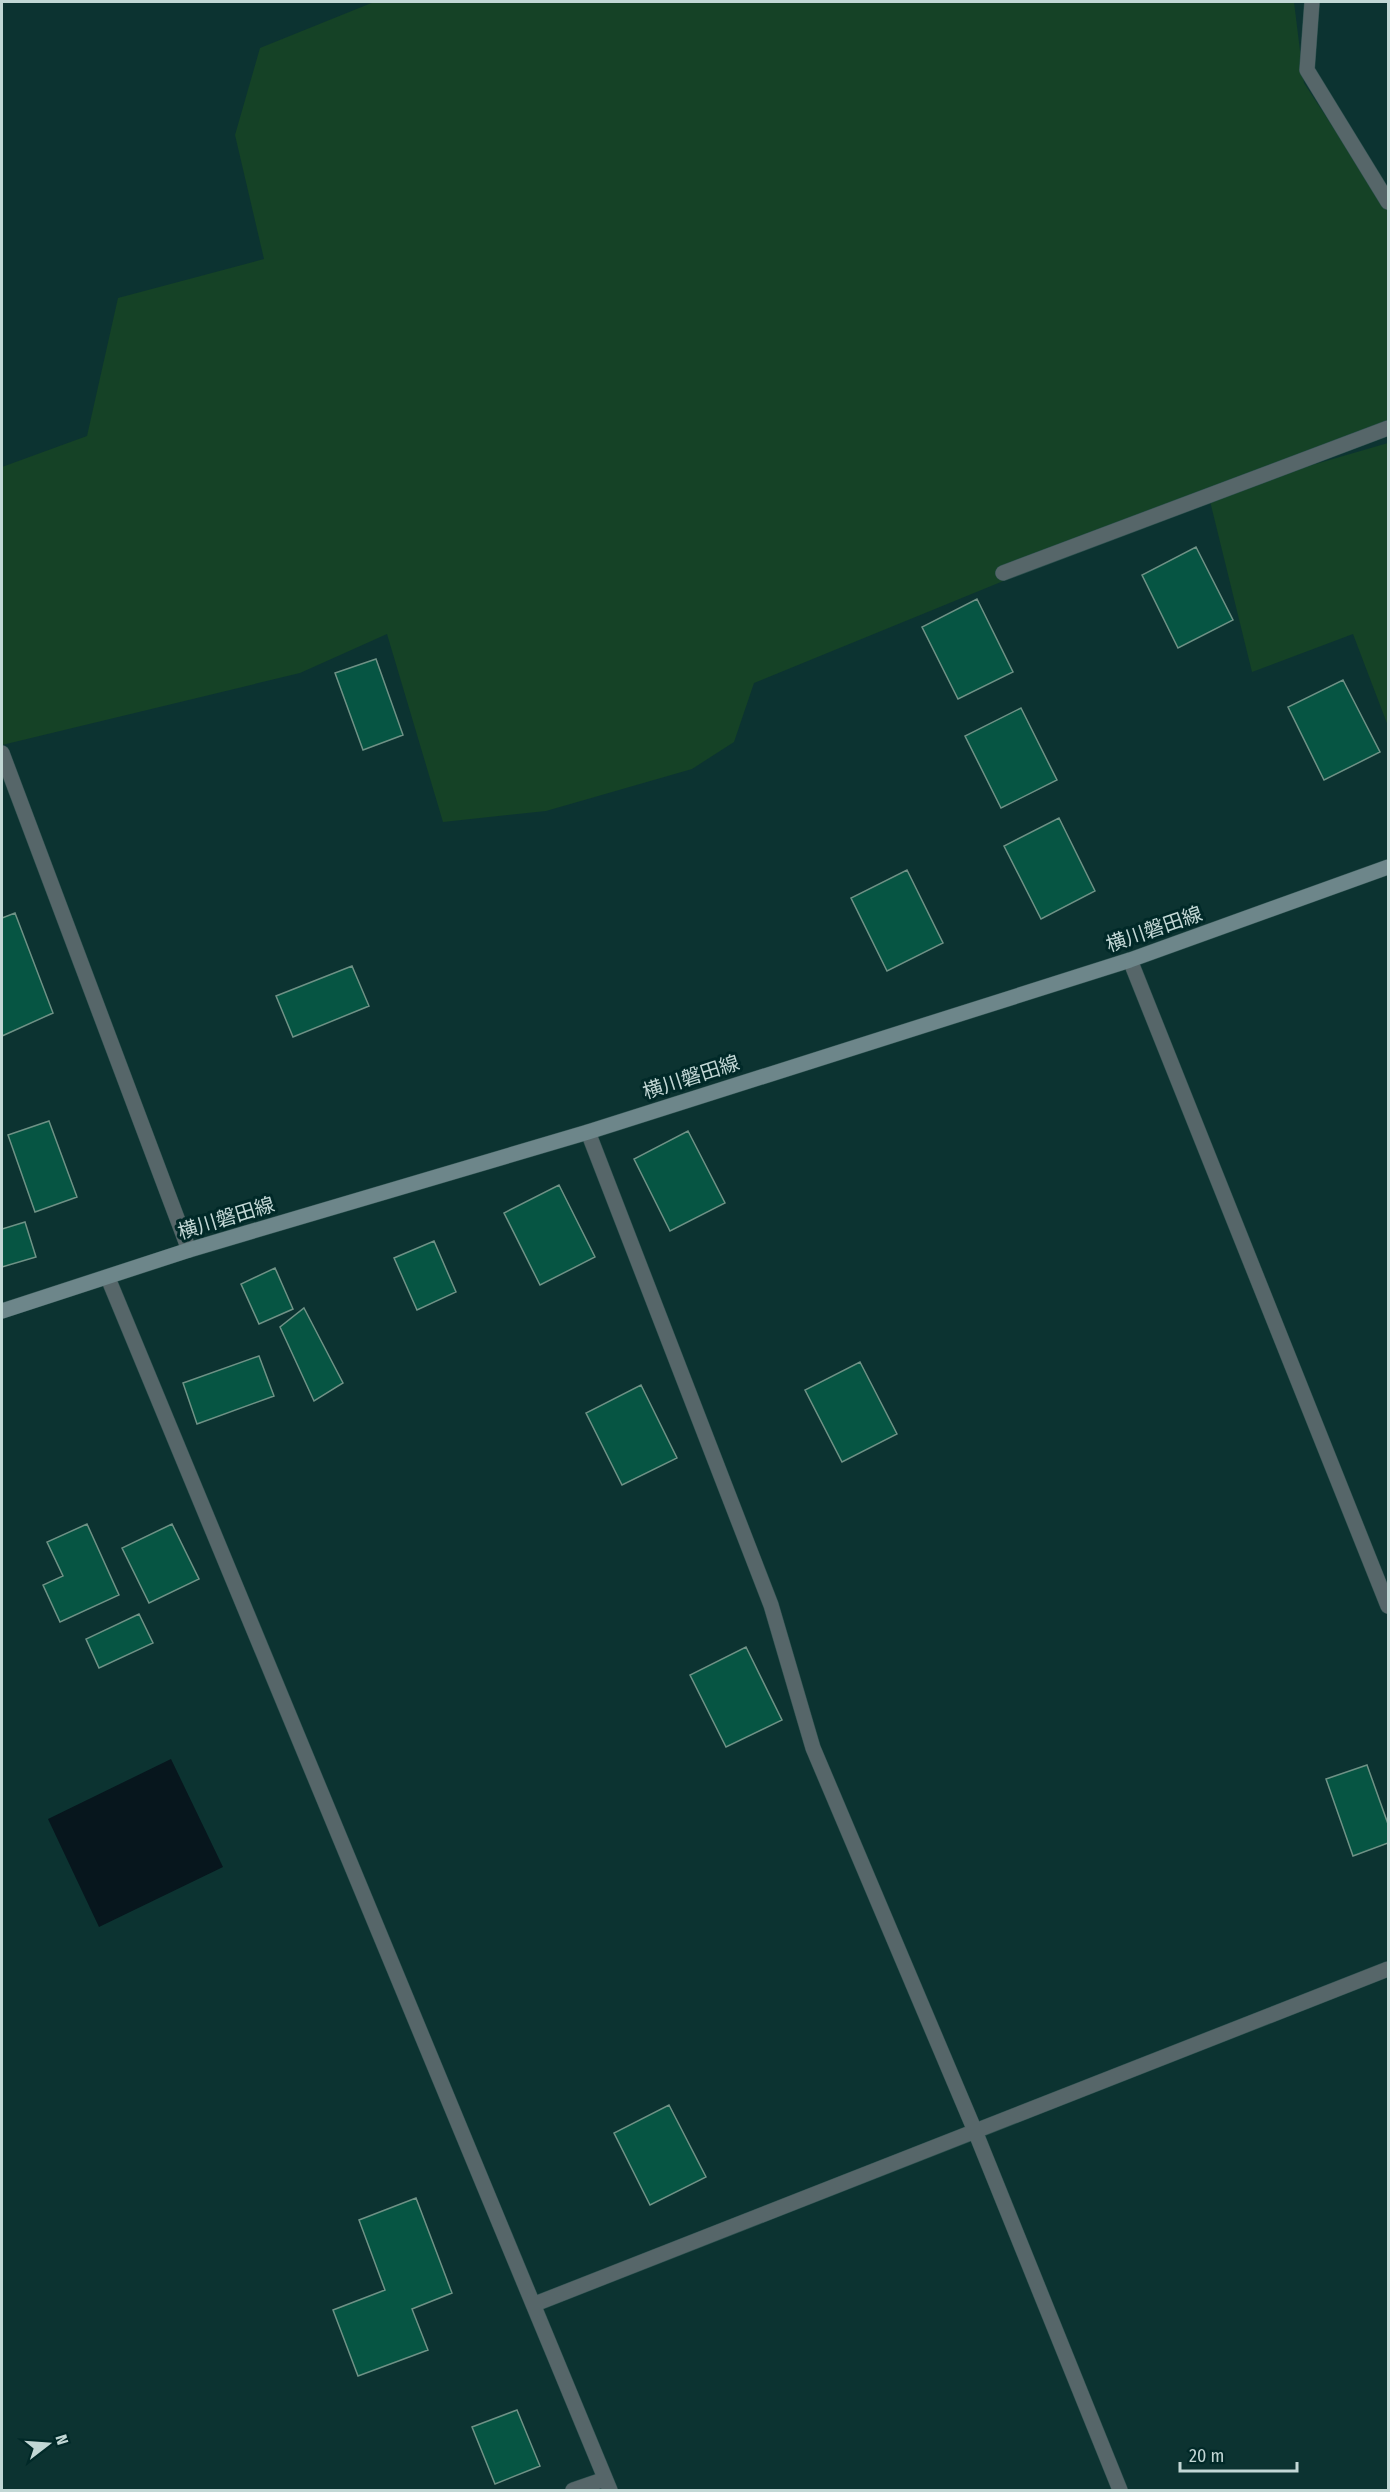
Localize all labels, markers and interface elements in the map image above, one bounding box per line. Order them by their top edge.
street label: 横川磐田線 [1103,901,1205,957]
street label: 横川磐田線 [640,1050,742,1104]
street label: 横川磐田線 [175,1192,277,1244]
north arrow [18,2414,78,2474]
text: N [51,2432,72,2447]
scale bar [1180,2435,1297,2473]
text: 20 m [1189,2445,1224,2467]

